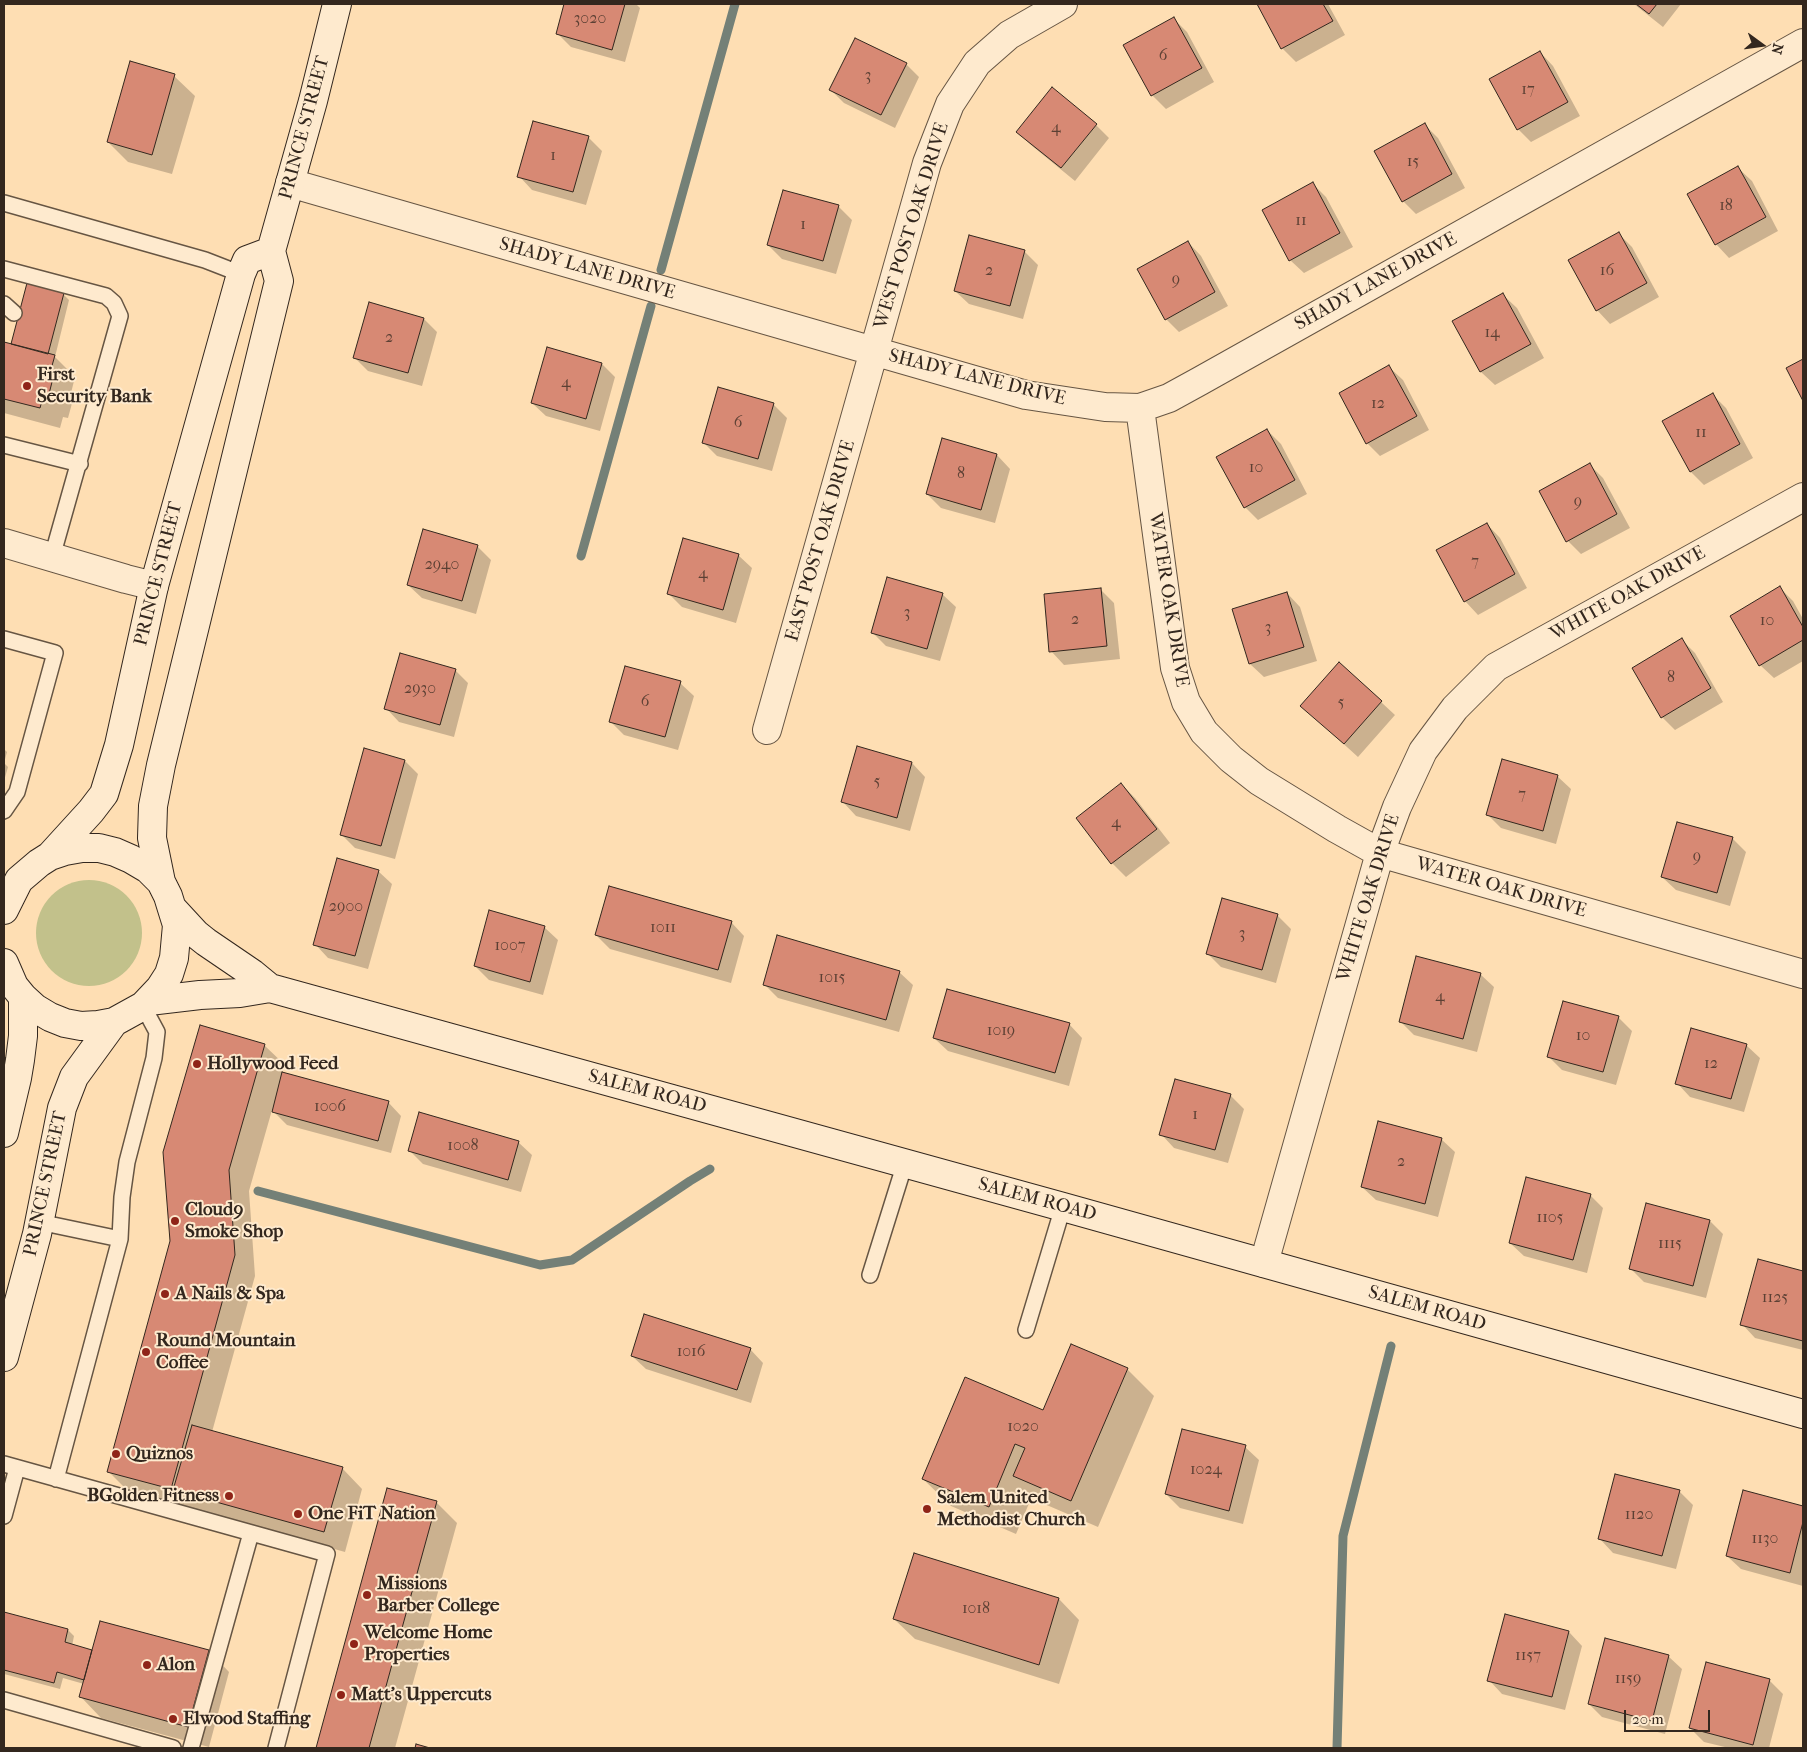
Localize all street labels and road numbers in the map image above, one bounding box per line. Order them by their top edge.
street label: PRINCE STREET [275,54,335,202]
street label: WEST POST OAK DRIVE [870,120,954,332]
street label: SHADY LANE DRIVE [1291,228,1461,336]
street label: SHADY LANE DRIVE [496,233,678,305]
street label: SHADY LANE DRIVE [886,345,1068,411]
street label: EAST POST OAK DRIVE [781,438,861,644]
street label: PRINCE STREET [130,500,188,648]
street label: WATER OAK DRIVE [1143,511,1193,689]
street label: WHITE OAK DRIVE [1546,542,1710,646]
street label: WHITE OAK DRIVE [1333,811,1405,985]
street label: WATER OAK DRIVE [1413,853,1589,923]
street label: SALEM ROAD [585,1065,709,1119]
street label: PRINCE STREET [19,1109,73,1259]
street label: SALEM ROAD [975,1173,1099,1227]
street label: SALEM ROAD [1366,1281,1488,1337]

